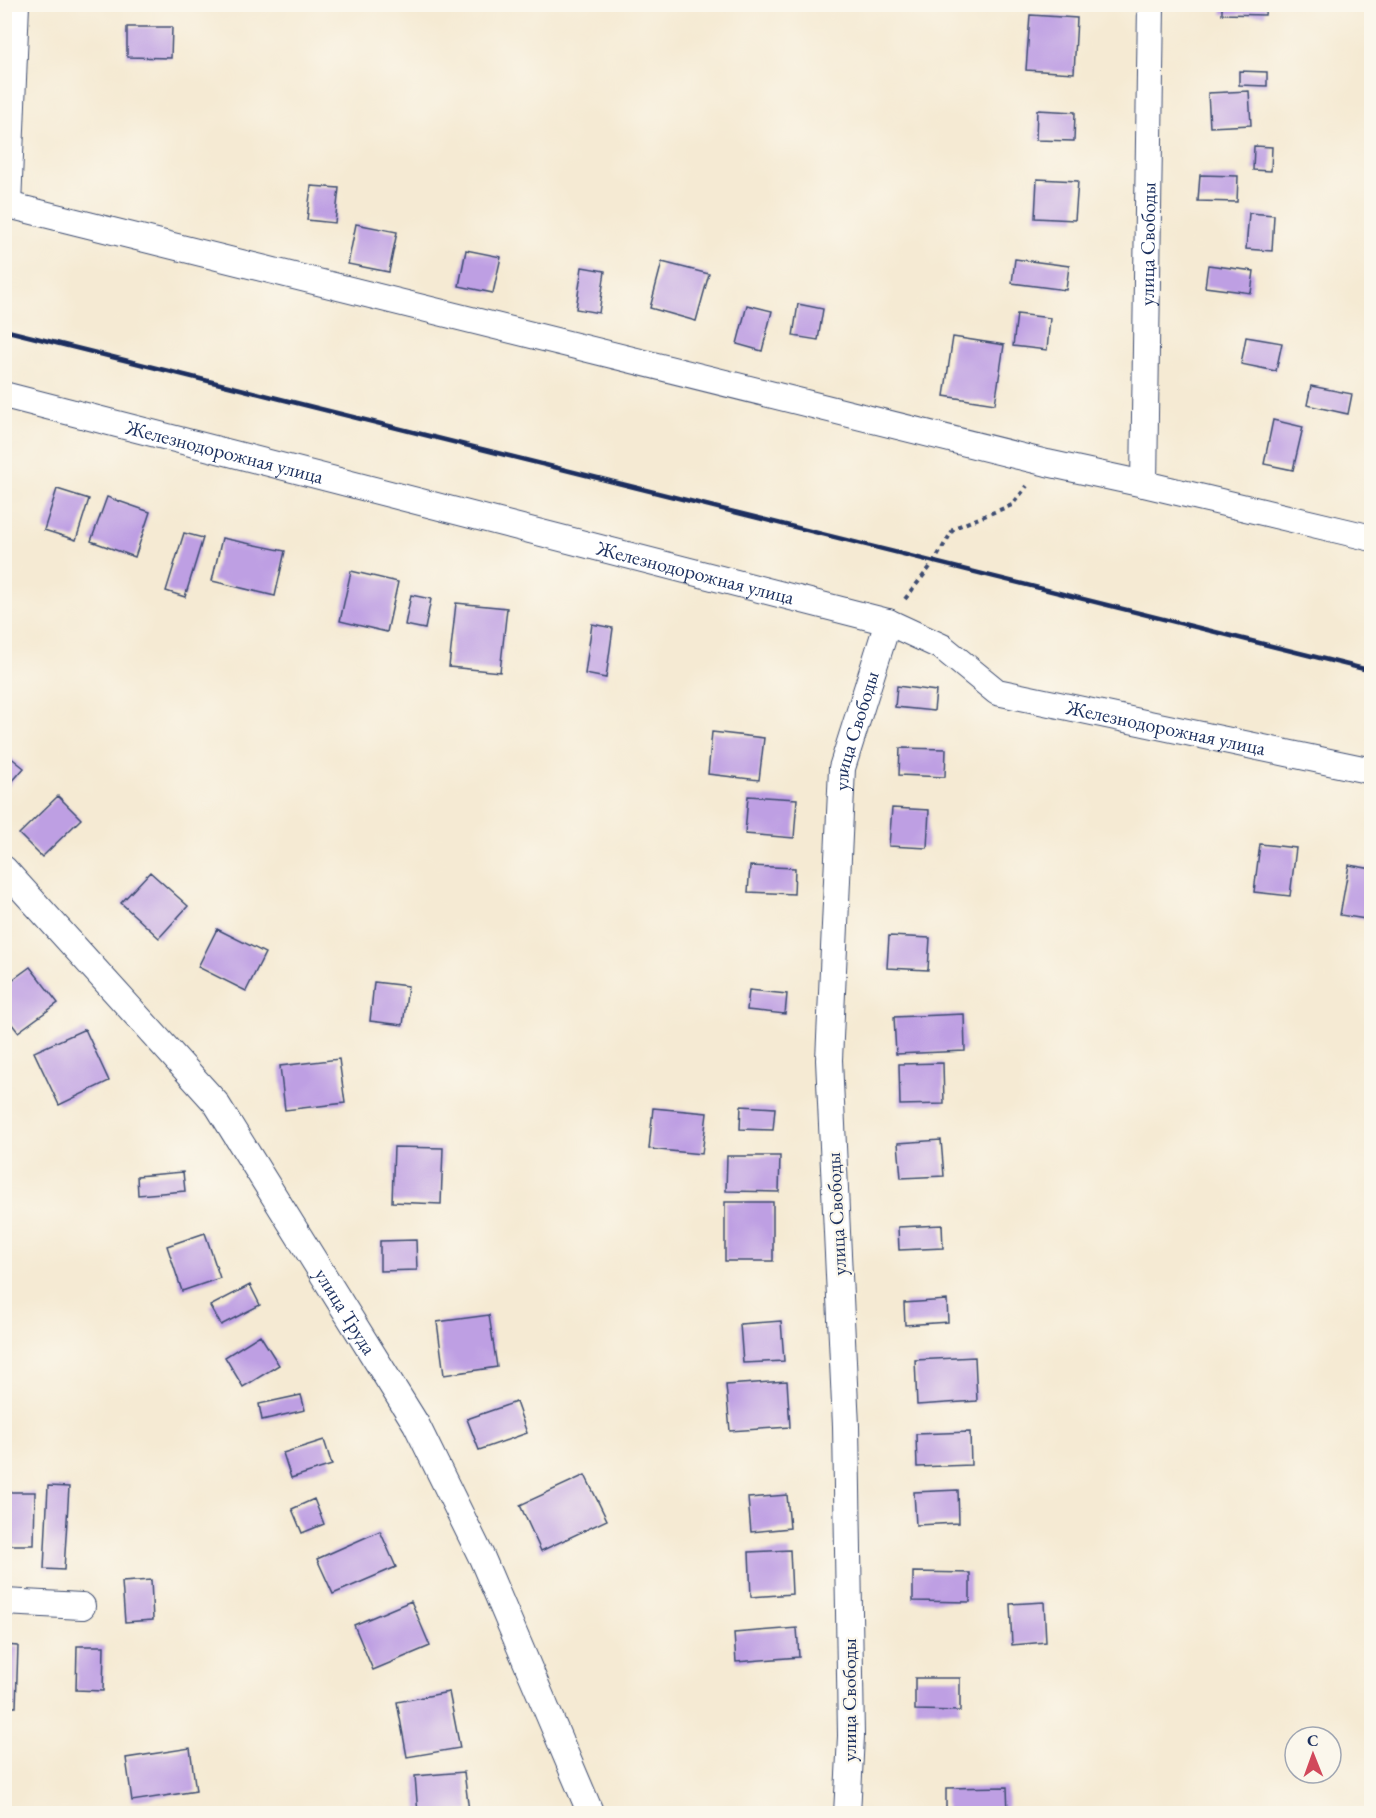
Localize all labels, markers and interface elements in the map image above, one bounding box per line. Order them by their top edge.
street label: улица Свободы [1134,182,1161,306]
street label: Железнодорожная улица [122,414,326,490]
street label: Железнодорожная улица [593,535,797,610]
street label: улица Свободы [828,668,885,791]
street label: Железнодорожная улица [1063,694,1268,761]
street label: улица Свободы [820,1152,852,1276]
street label: улица Труда [309,1263,382,1359]
street label: улица Свободы [836,1638,862,1762]
north arrow [1283,1725,1343,1785]
text: С [1307,1730,1319,1751]

